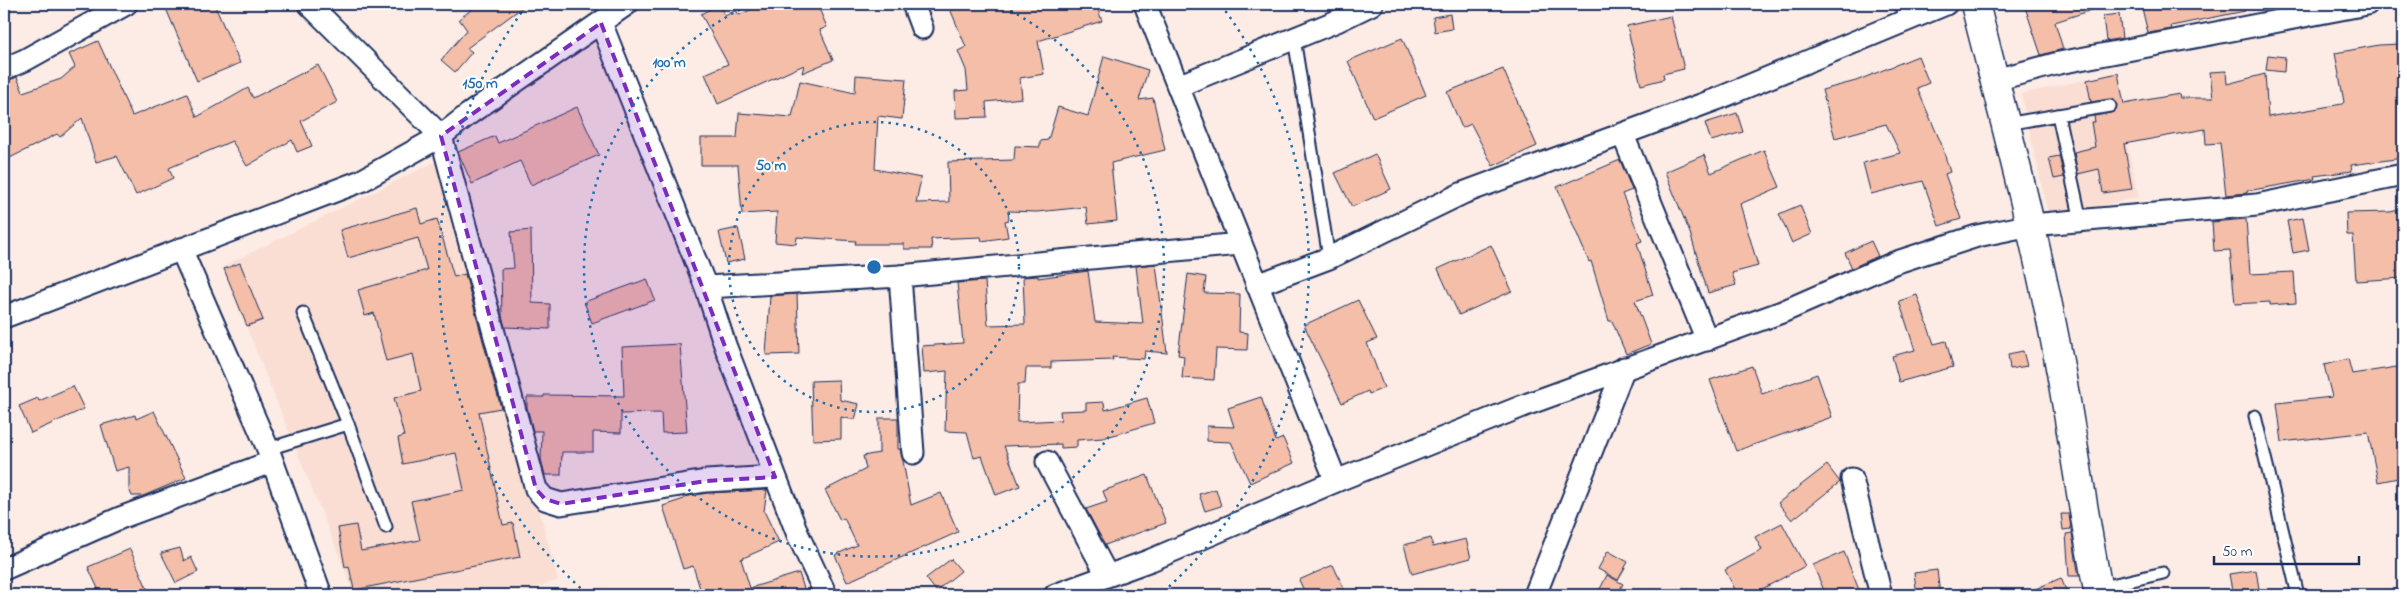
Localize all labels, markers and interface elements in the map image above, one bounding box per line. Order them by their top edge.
text: 100 m [652,52,686,74]
text: 150 m [462,73,498,95]
text: 50 m [756,155,787,177]
centre of rings [865,258,883,276]
scale bar [2214,534,2360,566]
text: 50 m [2222,541,2253,563]

